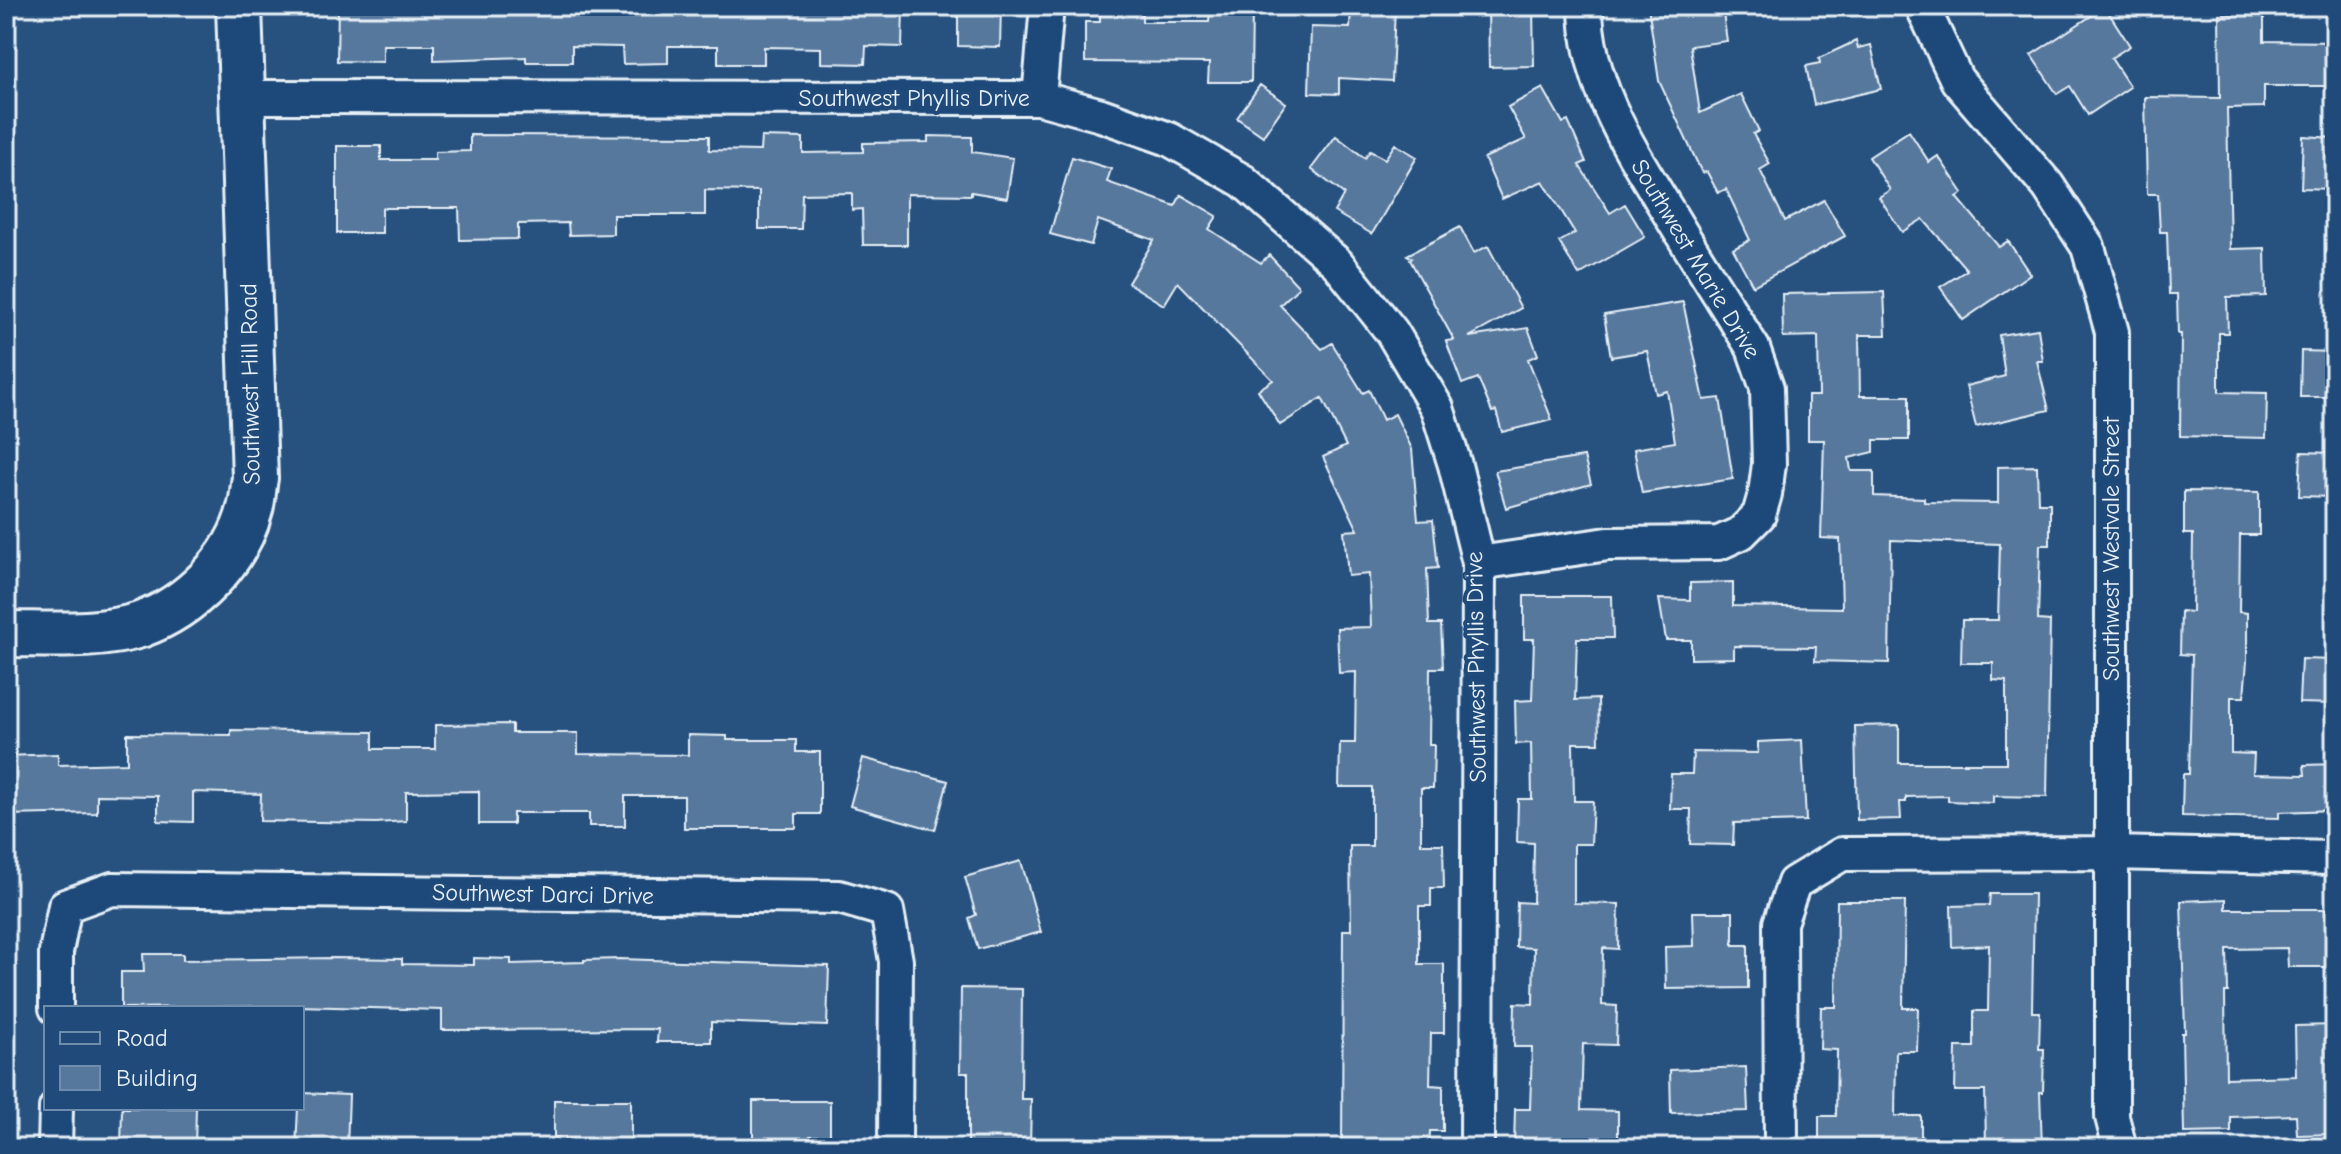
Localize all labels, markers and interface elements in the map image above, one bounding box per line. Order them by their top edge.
street label: Southwest Phyllis Drive [798,84,1030,112]
street label: Southwest Marie Drive [1625,154,1767,364]
street label: Southwest Hill Road [234,283,266,485]
street label: Southwest Westvale Street [2097,416,2125,681]
street label: Southwest Phyllis Drive [1460,551,1492,783]
street label: Southwest Darci Drive [432,878,654,910]
legend [44,1006,304,1110]
text: Road [116,1024,168,1052]
text: Building [116,1064,198,1092]

